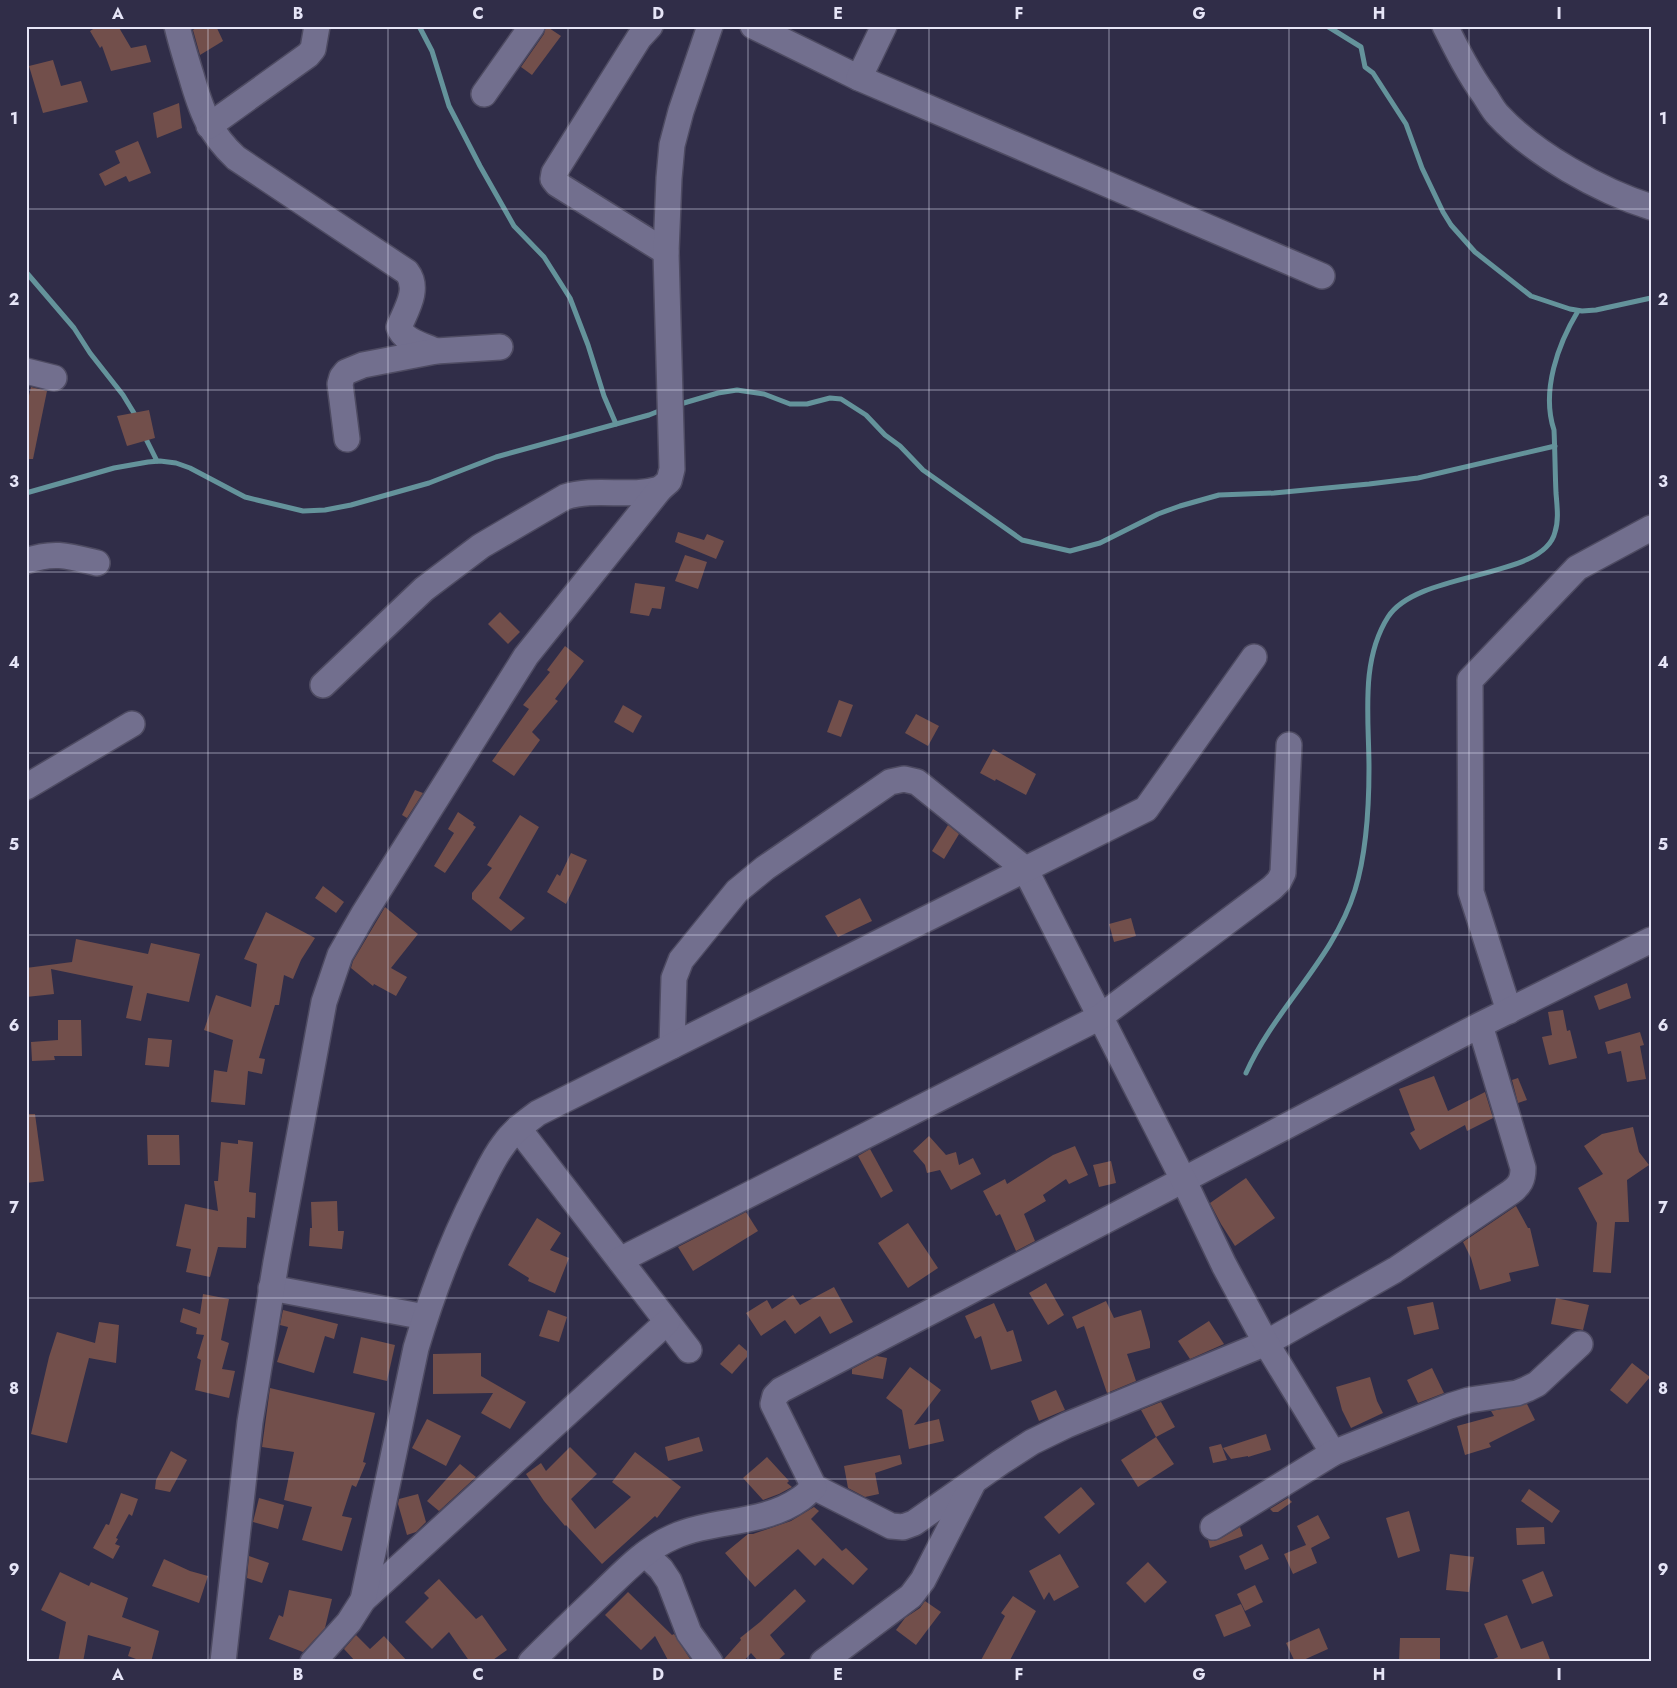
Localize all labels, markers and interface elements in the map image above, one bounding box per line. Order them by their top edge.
text: A [111,2,124,25]
text: B [293,2,303,25]
text: C [472,2,484,25]
text: D [652,2,664,25]
text: E [833,2,843,25]
text: F [1015,2,1023,25]
text: G [1192,2,1206,25]
text: H [1373,2,1385,25]
text: I [1556,2,1562,25]
text: 1 [10,107,18,130]
text: 1 [1659,107,1667,130]
text: 2 [9,288,19,311]
text: 2 [1658,288,1668,311]
text: 3 [9,470,19,493]
text: 3 [1658,470,1668,493]
text: 4 [8,651,20,674]
text: 4 [1657,651,1669,674]
text: 5 [9,833,19,856]
text: 5 [1658,833,1668,856]
text: 6 [9,1014,19,1037]
text: 6 [1658,1014,1668,1037]
text: 7 [9,1196,19,1219]
text: 7 [1658,1196,1668,1219]
text: 8 [9,1377,19,1400]
text: 8 [1658,1377,1668,1400]
text: 9 [9,1558,19,1581]
text: 9 [1658,1558,1668,1581]
text: A [111,1663,124,1686]
text: B [293,1663,303,1686]
text: C [472,1663,484,1686]
text: D [652,1663,664,1686]
text: E [833,1663,843,1686]
text: F [1015,1663,1023,1686]
text: G [1192,1663,1206,1686]
text: H [1373,1663,1385,1686]
text: I [1556,1663,1562,1686]

